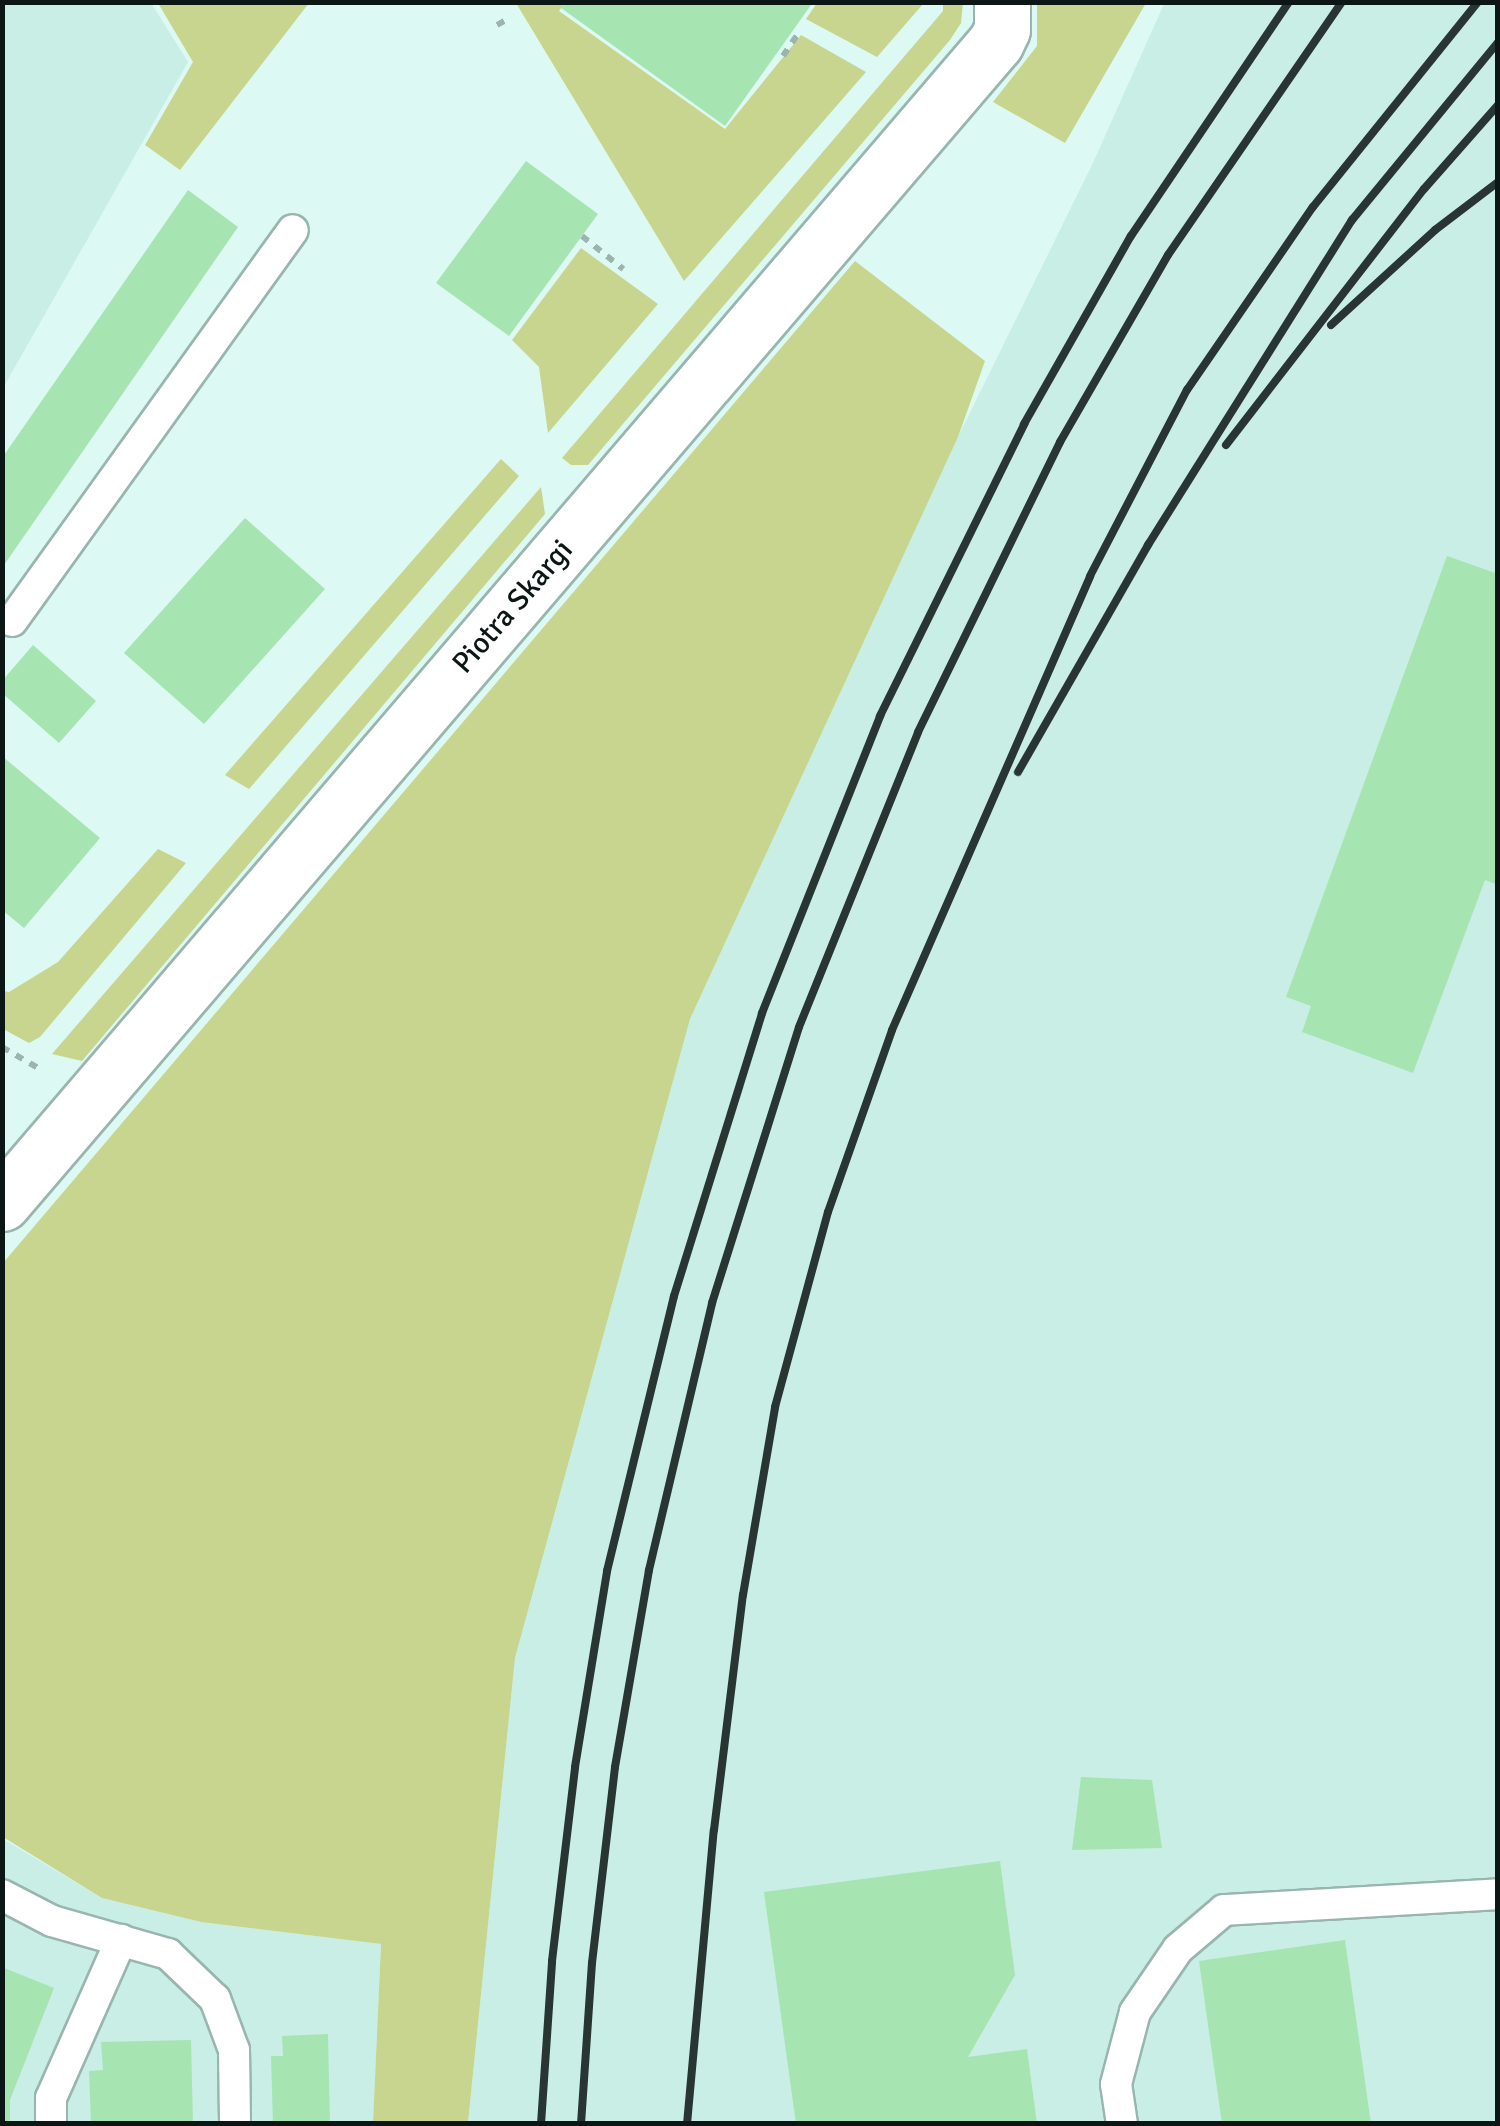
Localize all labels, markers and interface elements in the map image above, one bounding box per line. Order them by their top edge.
street label: Piotra Skargi [445,533,581,681]

